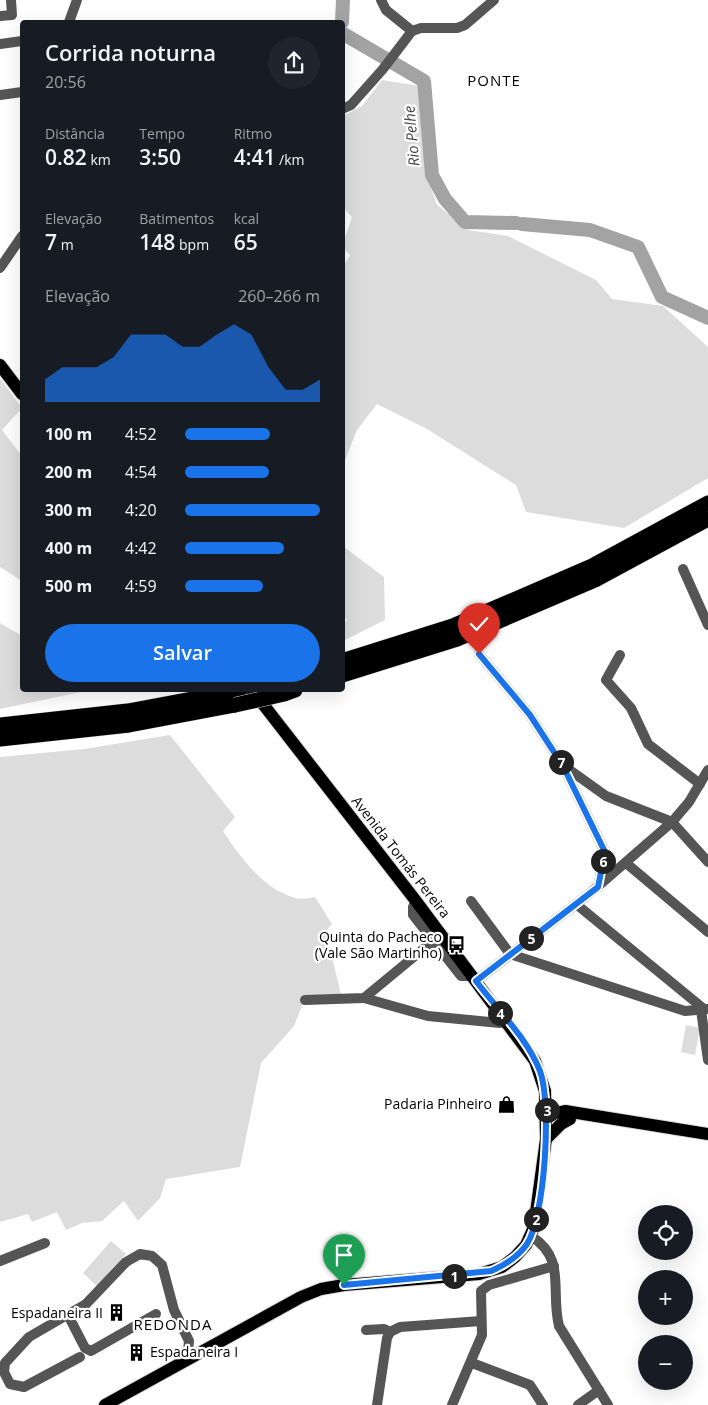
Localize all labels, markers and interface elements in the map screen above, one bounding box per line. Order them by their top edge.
text: Corrida noturna [45,37,216,67]
button: share [268,37,320,89]
district label: PONTE [467,70,521,90]
text: 20:56 [45,71,86,93]
water label: Rio Pelhe [398,105,424,167]
text: Distância [45,124,105,143]
text: Tempo [139,124,185,143]
text: Ritmo [234,124,272,143]
text: 0.82 [45,143,87,171]
text: 3:50 [139,143,181,171]
text: 4:41 [234,143,275,171]
text: km [87,150,111,169]
text: /km [275,150,305,169]
text: Elevação [45,209,102,228]
text: Batimentos [139,209,214,228]
text: kcal [234,209,259,228]
text: 7 [45,228,57,256]
text: 148 [139,228,175,256]
text: 65 [234,228,258,256]
text: m [57,235,74,254]
text: bpm [175,235,209,254]
text: Elevação [45,285,110,307]
text: 260–266 m [238,285,320,307]
text: 100 m [45,423,92,445]
text: 4:52 [125,423,157,445]
text: 200 m [45,461,92,483]
text: 4:54 [125,461,157,483]
text: 300 m [45,499,92,521]
text: 4:20 [125,499,157,521]
text: 400 m [45,537,92,559]
text: 4:42 [125,537,157,559]
text: 500 m [45,575,92,597]
text: 4:59 [125,575,157,597]
pin [458,603,500,654]
icon: check [465,610,493,638]
button: Salvar [45,624,320,682]
pin: 7 [548,750,574,774]
text: 7 [557,753,566,772]
street label: Avenida Tomás Pereira [348,792,455,922]
pin: 6 [590,848,616,874]
text: 6 [599,852,608,871]
pin: 5 [518,926,544,950]
place label: Quinta do Pacheco (Vale São Martinho) [315,927,442,962]
text: 5 [527,929,536,948]
bus stop icon: Quinta do Pacheco (Vale São Martinho) [446,935,466,955]
pin: 4 [488,1000,512,1026]
text: 4 [496,1004,505,1023]
place label: Padaria Pinheiro [384,1094,492,1113]
shop icon: Padaria Pinheiro [496,1094,516,1114]
pin: 3 [534,1098,560,1122]
text: 3 [543,1101,552,1120]
map controls [638,1205,693,1390]
button: locate [638,1205,693,1260]
pin: 2 [524,1206,548,1232]
text: 2 [532,1210,541,1229]
pin [323,1234,365,1285]
icon: arrive [330,1241,358,1269]
pin: 1 [442,1264,466,1288]
text: 1 [450,1267,459,1286]
button: + [638,1270,693,1325]
place label: Espadaneira II [11,1303,103,1322]
building icon: Espadaneira II [107,1303,127,1323]
district label: REDONDA [134,1314,212,1334]
button: − [638,1335,693,1390]
building icon: Espadaneira I [126,1342,146,1362]
place label: Espadaneira I [150,1342,238,1361]

